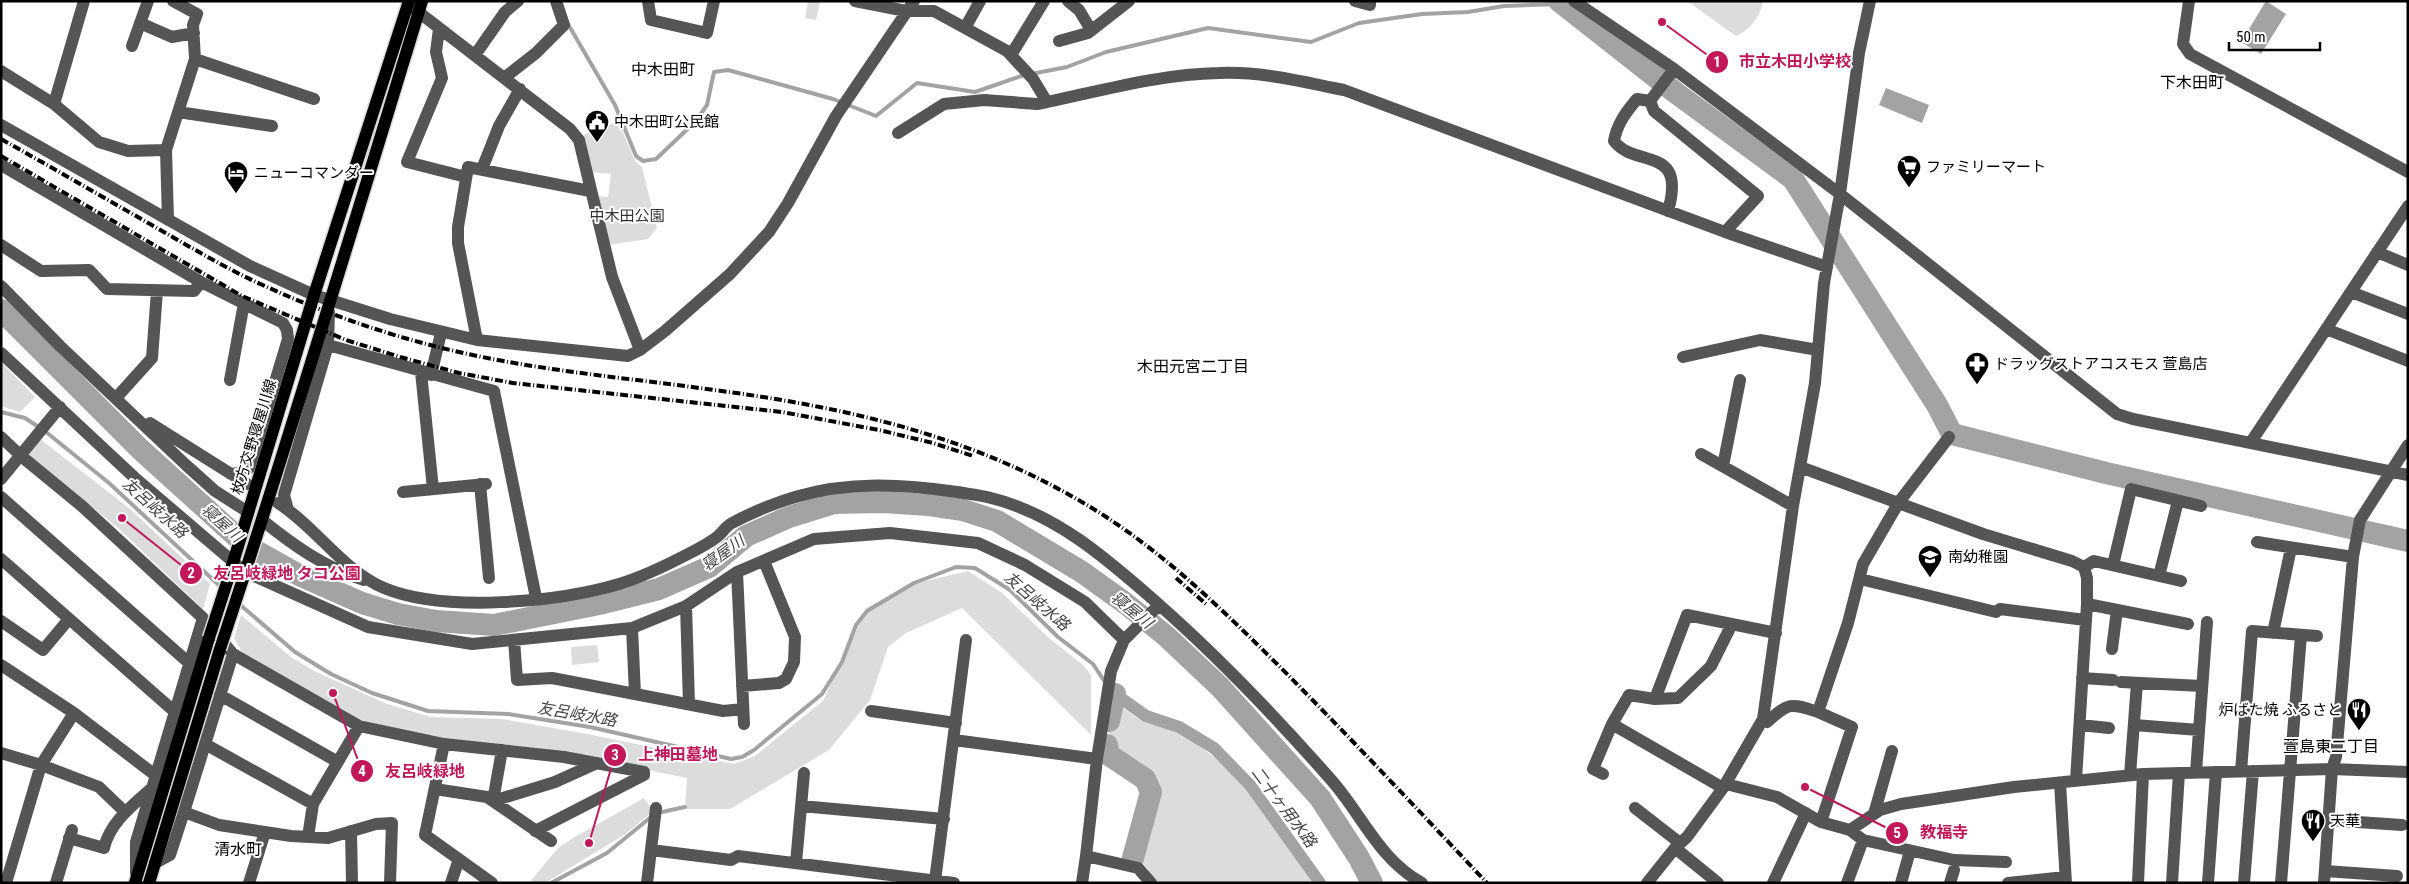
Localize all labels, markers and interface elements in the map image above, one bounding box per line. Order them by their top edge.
scale bar [2229,20,2320,52]
text: 50 m [2236,28,2266,46]
callout: 市立木田小学校 [1704,46,1861,77]
text: 市立木田小学校 [1739,52,1851,71]
text: 1 [1713,53,1721,71]
district label: 中木田町 [631,60,695,79]
district label: 下木田町 [2160,73,2224,92]
public building icon: 中木田町公民館 [584,109,610,143]
place label: 中木田町公民館 [614,113,719,131]
supermarket icon: ファミリーマート [1896,154,1922,188]
place label: ファミリーマート [1926,158,2046,176]
hotel icon: ニューコマンダー [223,160,249,194]
place label: ニューコマンダー [254,164,374,182]
park label: 中木田公園 [589,207,665,225]
pharmacy icon: ドラッグストアコスモス 萱島店 [1964,351,1990,385]
place label: ドラッグストアコスモス 萱島店 [1994,355,2207,373]
district label: 木田元宮二丁目 [1137,357,1249,376]
street label: 枚方交野寝屋川線 [228,377,280,497]
water label: 友呂岐水路 [119,474,193,543]
water label: 寝屋川 [198,500,248,547]
water label: 寝屋川 [698,530,750,575]
school or university icon: 南幼稚園 [1917,544,1943,578]
place label: 南幼稚園 [1948,548,2008,566]
callout: 友呂岐緑地 タコ公園 [179,558,371,589]
text: 2 [187,564,195,582]
text: 友呂岐緑地 タコ公園 [213,564,361,583]
water label: 友呂岐水路 [1001,568,1075,636]
water label: 寝屋川 [1107,588,1158,634]
restaurant icon: 炉ばた焼 ふるさと [2346,697,2372,731]
water label: 友呂岐水路 [536,698,620,731]
place label: 炉ばた焼 ふるさと [2219,701,2342,719]
district label: 萱島東二丁目 [2283,737,2379,756]
callout: 上神田墓地 [603,739,728,770]
text: 上神田墓地 [638,745,718,764]
text: 3 [611,746,619,764]
callout: 友呂岐緑地 [350,755,475,786]
text: 4 [358,762,366,780]
text: 友呂岐緑地 [385,762,465,781]
water label: 二十ヶ用水路 [1248,763,1322,853]
restaurant icon: 天華 [2300,808,2326,842]
place label: 天華 [2330,812,2360,830]
callout: 教福寺 [1885,817,1978,848]
text: 教福寺 [1920,823,1968,842]
text: 5 [1893,824,1901,842]
district label: 清水町 [214,840,262,859]

